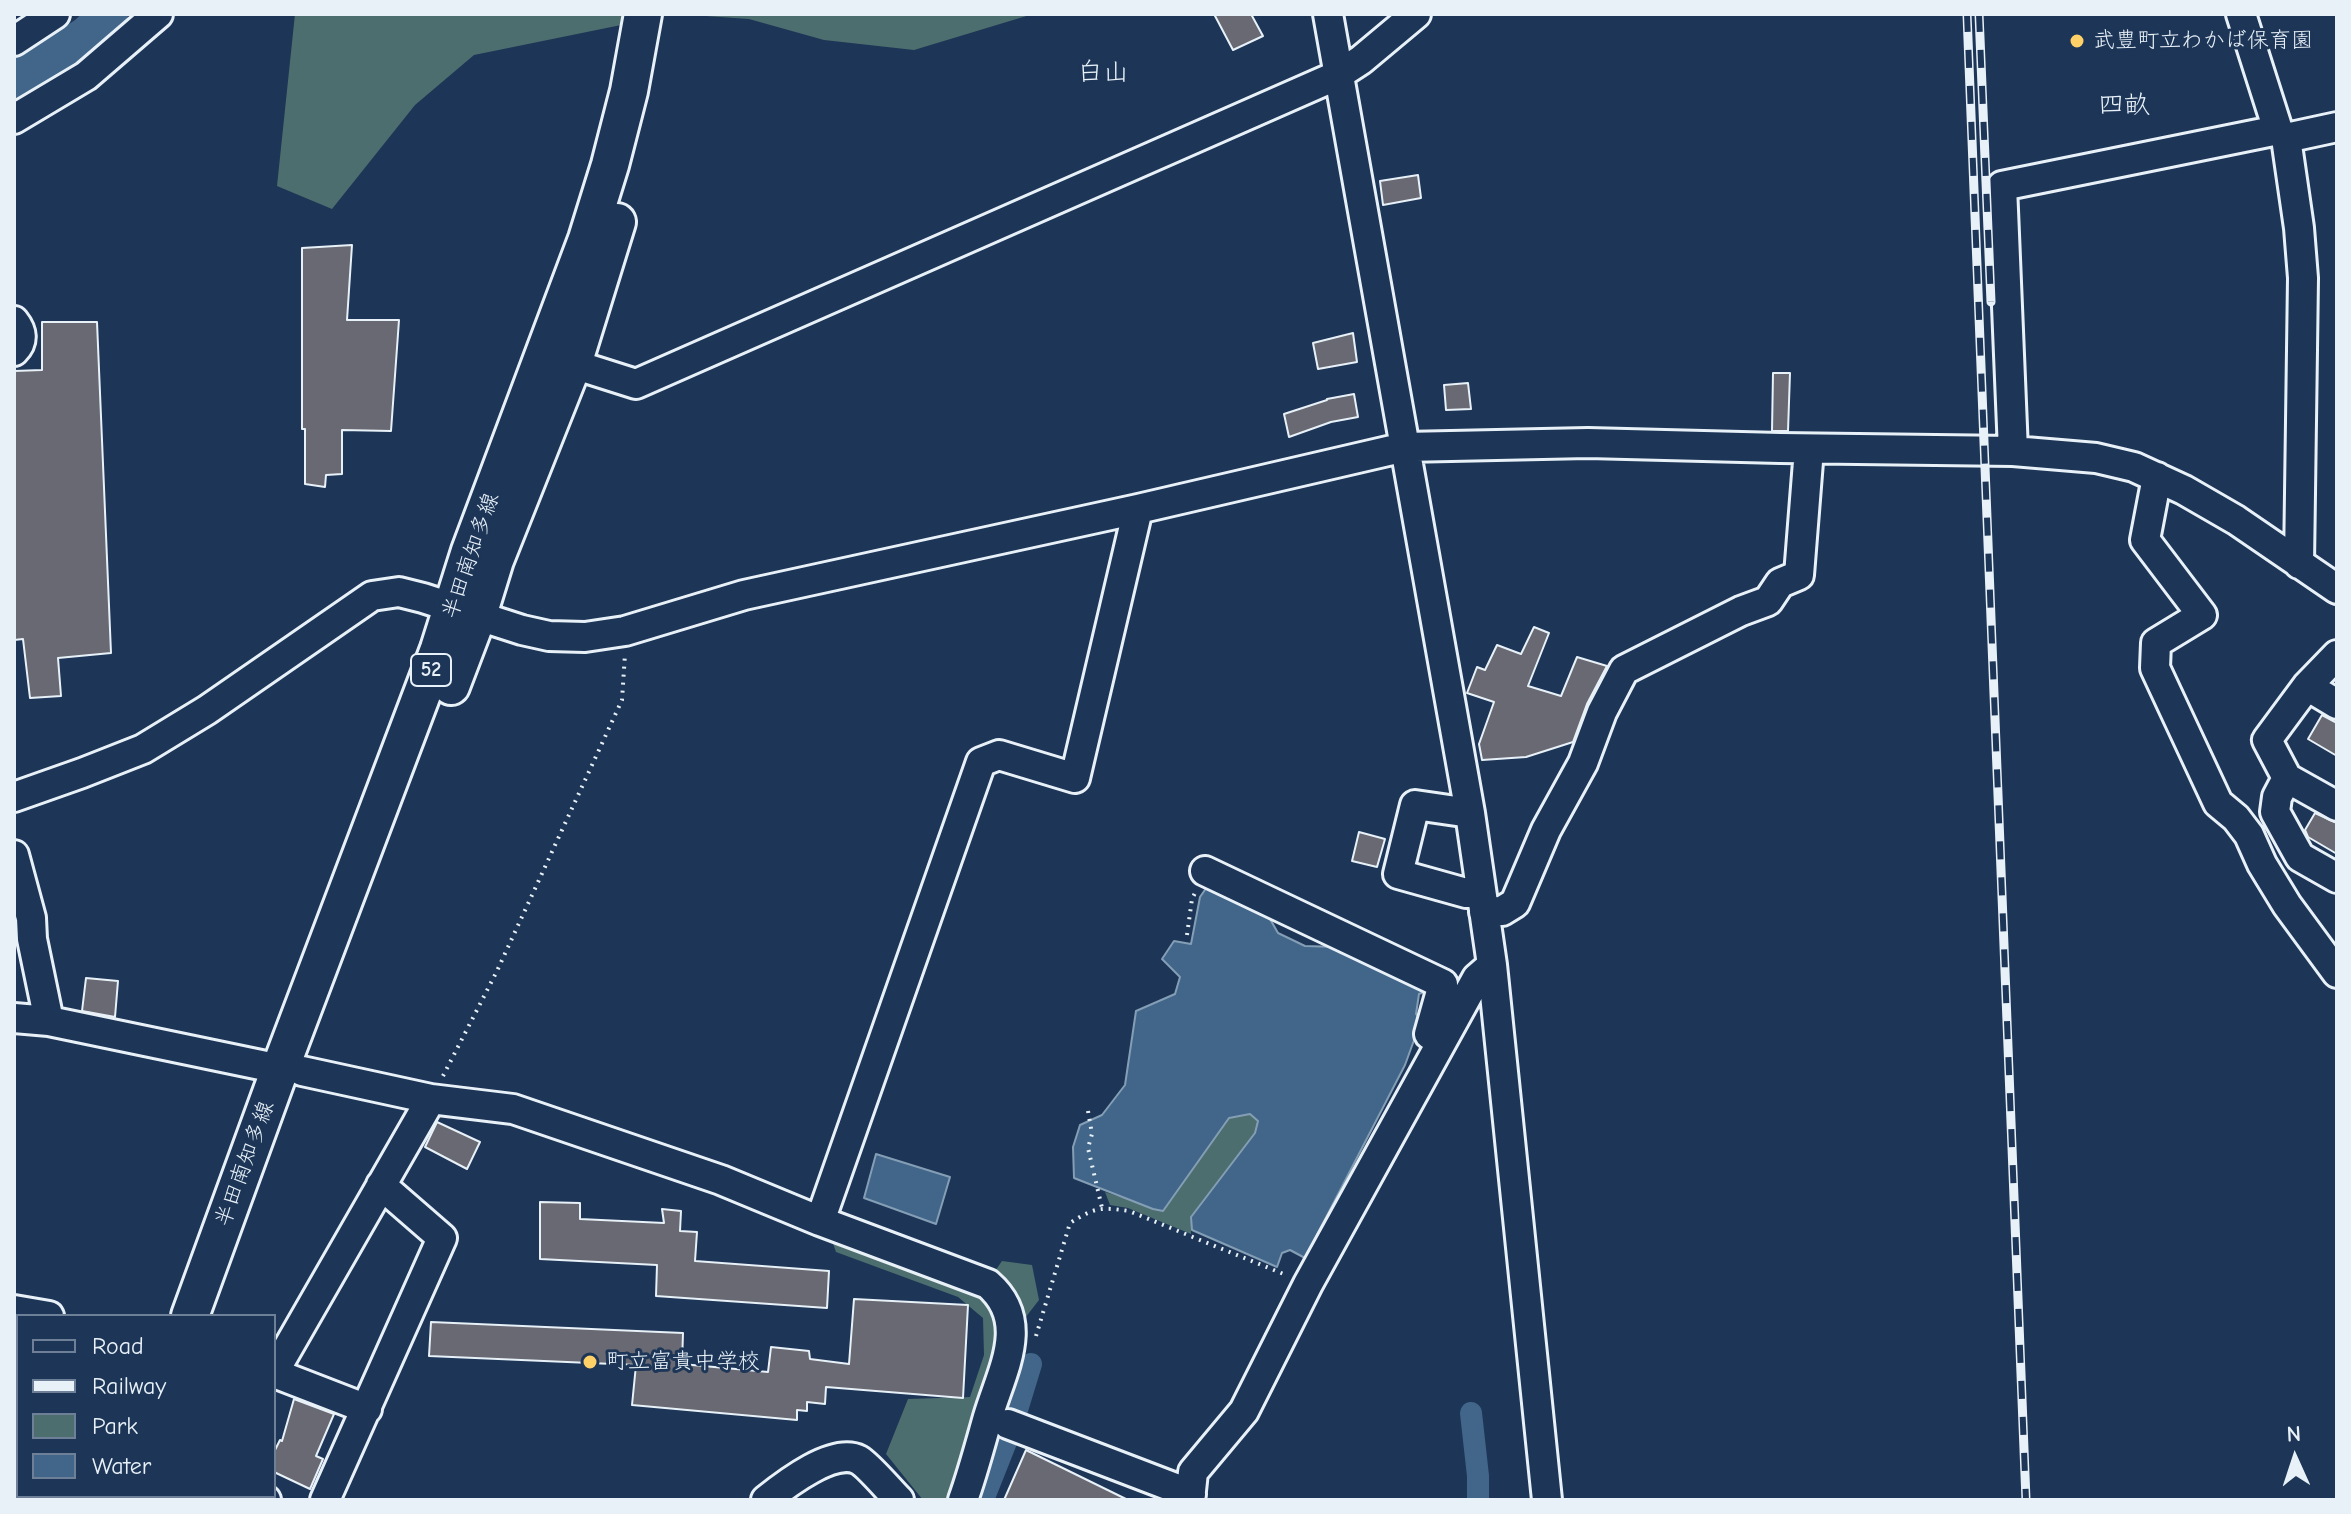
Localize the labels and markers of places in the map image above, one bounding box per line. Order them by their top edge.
place label: 武豊町立わかば保育園 [2093,28,2313,54]
marker: 武豊町立わかば保育園 [2068,32,2086,50]
place label: 町立富貴中学校 [606,1349,760,1375]
marker: 町立富貴中学校 [581,1353,599,1371]

